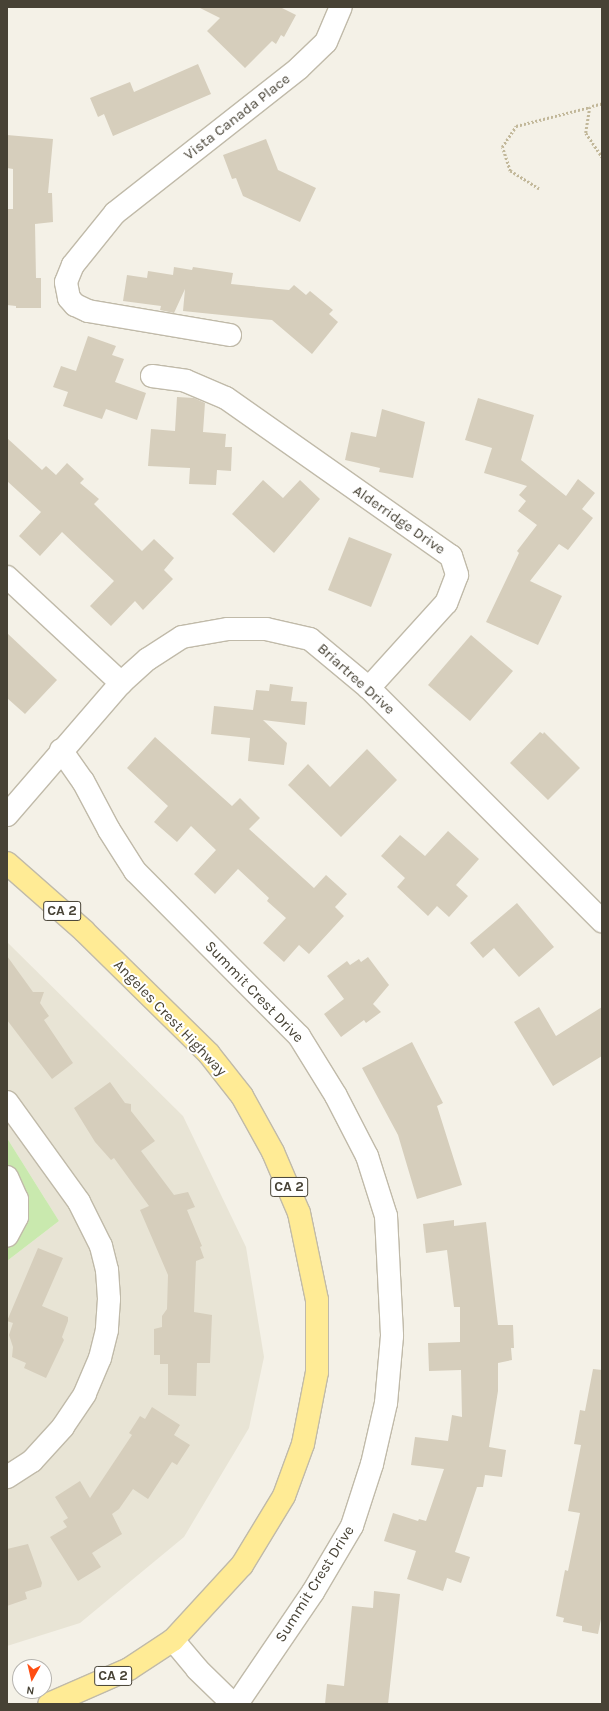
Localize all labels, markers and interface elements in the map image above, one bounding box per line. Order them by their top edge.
street label: Vista Canada Place [180,70,294,164]
street label: Alderridge Drive [349,482,449,558]
street label: Briartree Drive [314,640,398,718]
road number: CA 2 [43,899,81,923]
street label: Summit Crest Drive [201,937,307,1047]
street label: Angeles Crest Highway [110,956,230,1080]
road number: CA 2 [270,1175,308,1199]
street label: Summit Crest Drive [272,1522,358,1646]
north arrow [12,1659,52,1699]
road number: CA 2 [94,1664,132,1688]
text: N [26,1683,35,1697]

